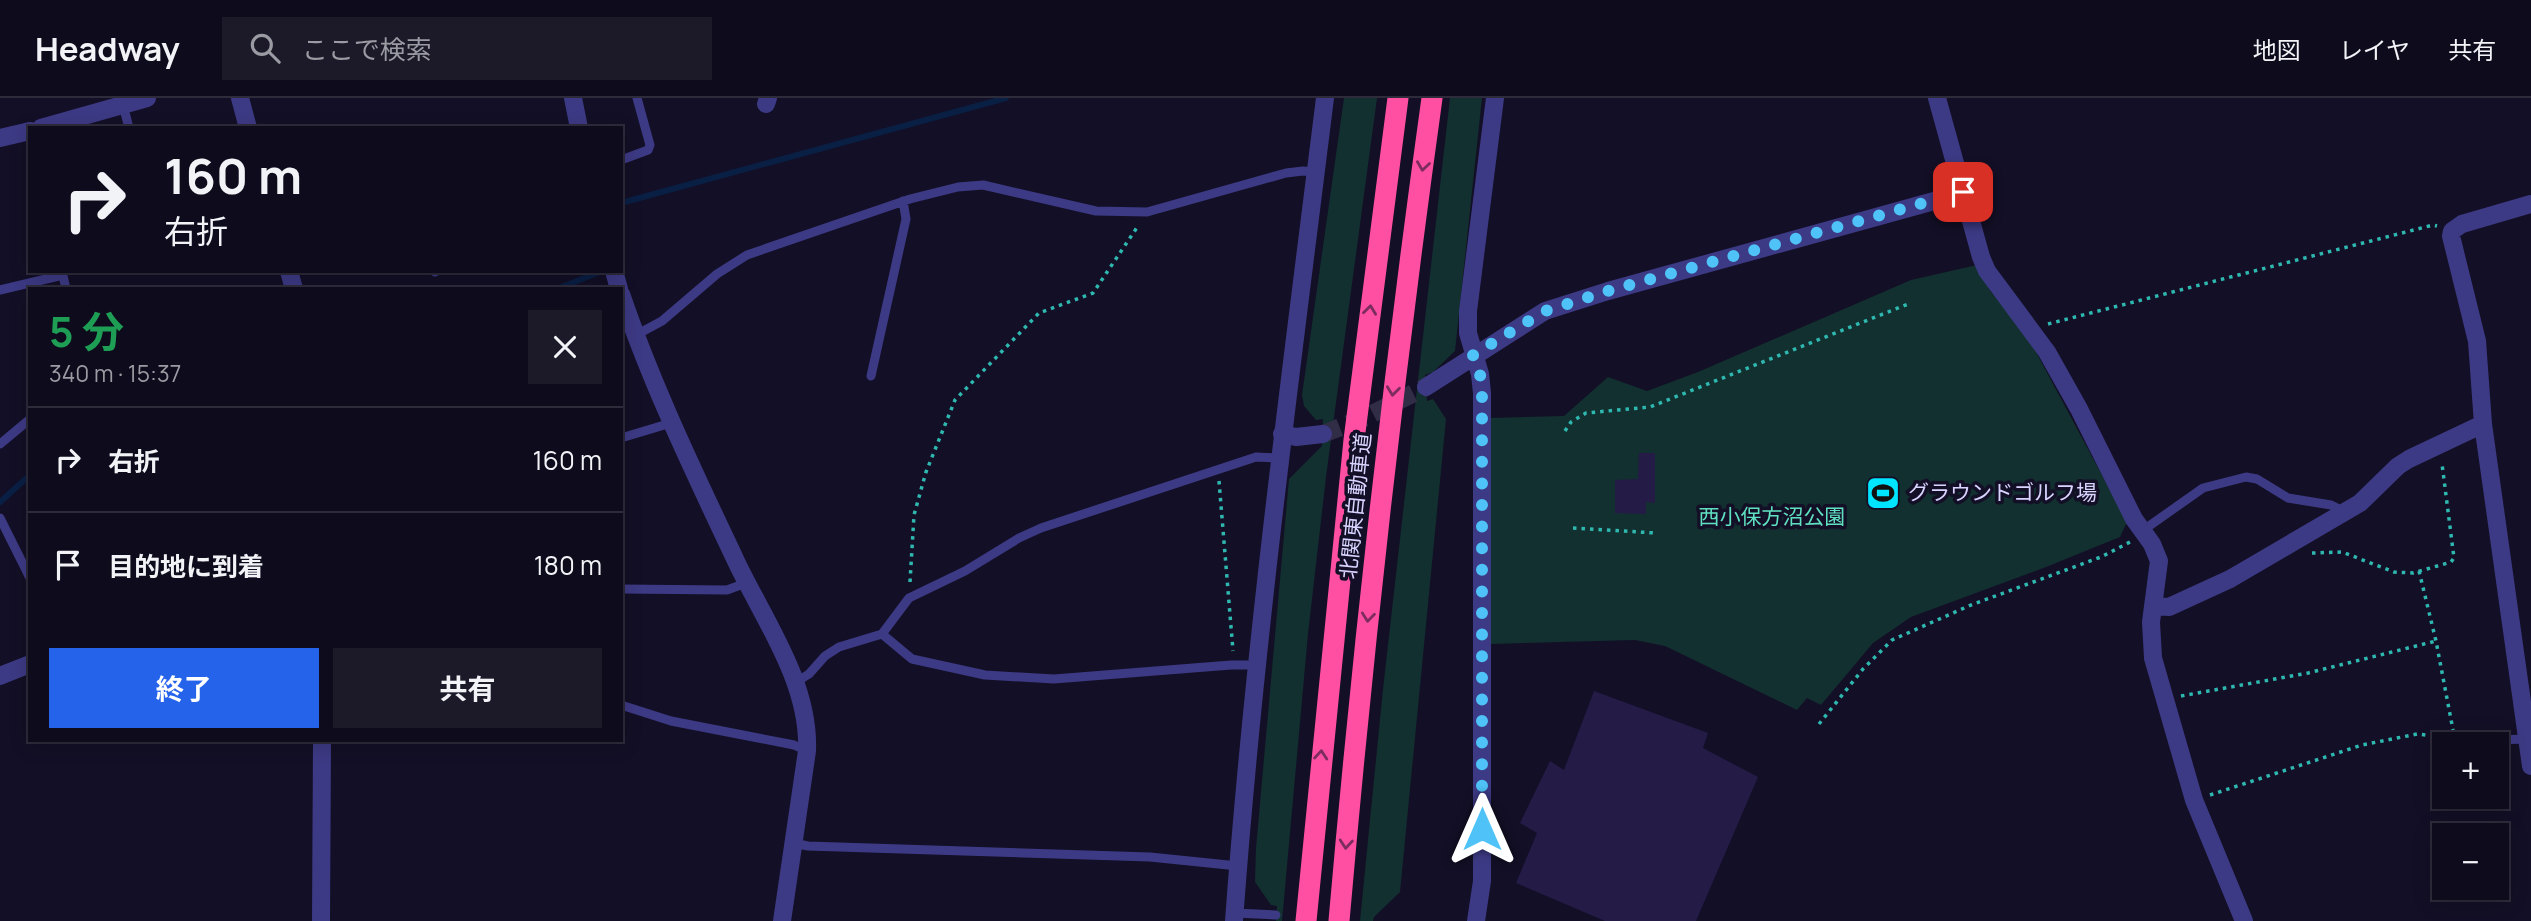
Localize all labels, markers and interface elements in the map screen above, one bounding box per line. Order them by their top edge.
search box [222,17,712,80]
text: Headway [35,26,180,71]
icon: search [246,29,284,67]
text: ここで検索 [302,31,432,67]
text: 地図 [2253,33,2301,66]
text: レイヤ [2339,33,2410,66]
text: 共有 [2448,33,2496,66]
text: 160 m [164,142,302,209]
icon: right [49,154,140,245]
one-way arrow [1416,160,1431,171]
pin [1933,162,1993,222]
icon: arrive [1944,173,1982,211]
text: 右折 [164,209,228,253]
text: 5 分 [49,302,124,360]
one-way arrow [1362,304,1377,316]
button: close [528,310,602,384]
text: 340 m · 15:37 [49,357,181,389]
one-way arrow [1386,385,1401,397]
street label: 北関東自動車道 [1333,431,1377,580]
icon: right [49,441,87,479]
text: 160 m [533,442,602,478]
text: 右折 [108,443,160,479]
sports icon: グラウンドゴルフ場 [1864,474,1902,512]
place label: グラウンドゴルフ場 [1908,478,2097,506]
park label: 西小保方沼公園 [1699,502,1846,530]
icon: arrive [49,546,87,584]
text: 180 m [534,547,602,583]
text: 目的地に到着 [108,548,264,584]
one-way arrow [1361,611,1376,623]
button: 終了 [49,648,319,728]
button: 共有 [333,648,602,728]
map controls [2432,732,2509,900]
button: + [2432,732,2509,809]
one-way arrow [1313,750,1328,761]
position arrow [1445,792,1519,866]
button: − [2432,823,2509,900]
one-way arrow [1339,838,1354,849]

